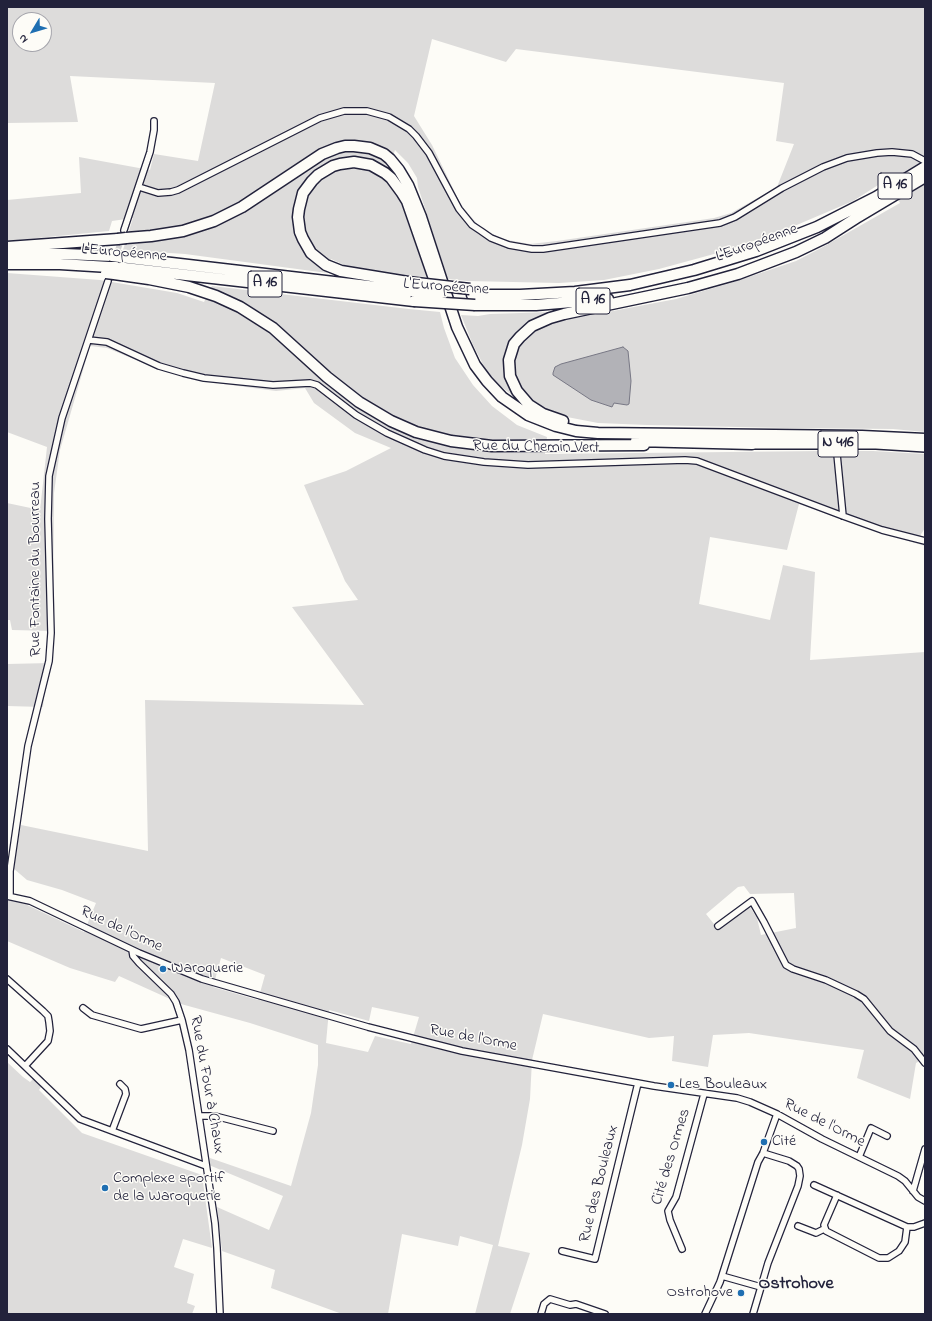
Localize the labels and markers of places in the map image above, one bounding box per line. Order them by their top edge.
place label: Waroquerie [171,959,243,979]
marker: Waroquerie [158,964,168,974]
place label: Les Bouleaux [679,1075,767,1095]
marker: Les Bouleaux [666,1080,676,1090]
place label: Cité [772,1132,796,1152]
marker: Cité [759,1137,769,1147]
place label: Complexe sportif de la Waroquerie [113,1169,225,1207]
marker: Complexe sportif de la Waroquerie [100,1183,110,1193]
place label: Ostrohove [666,1283,733,1303]
marker: Ostrohove [736,1288,746,1298]

